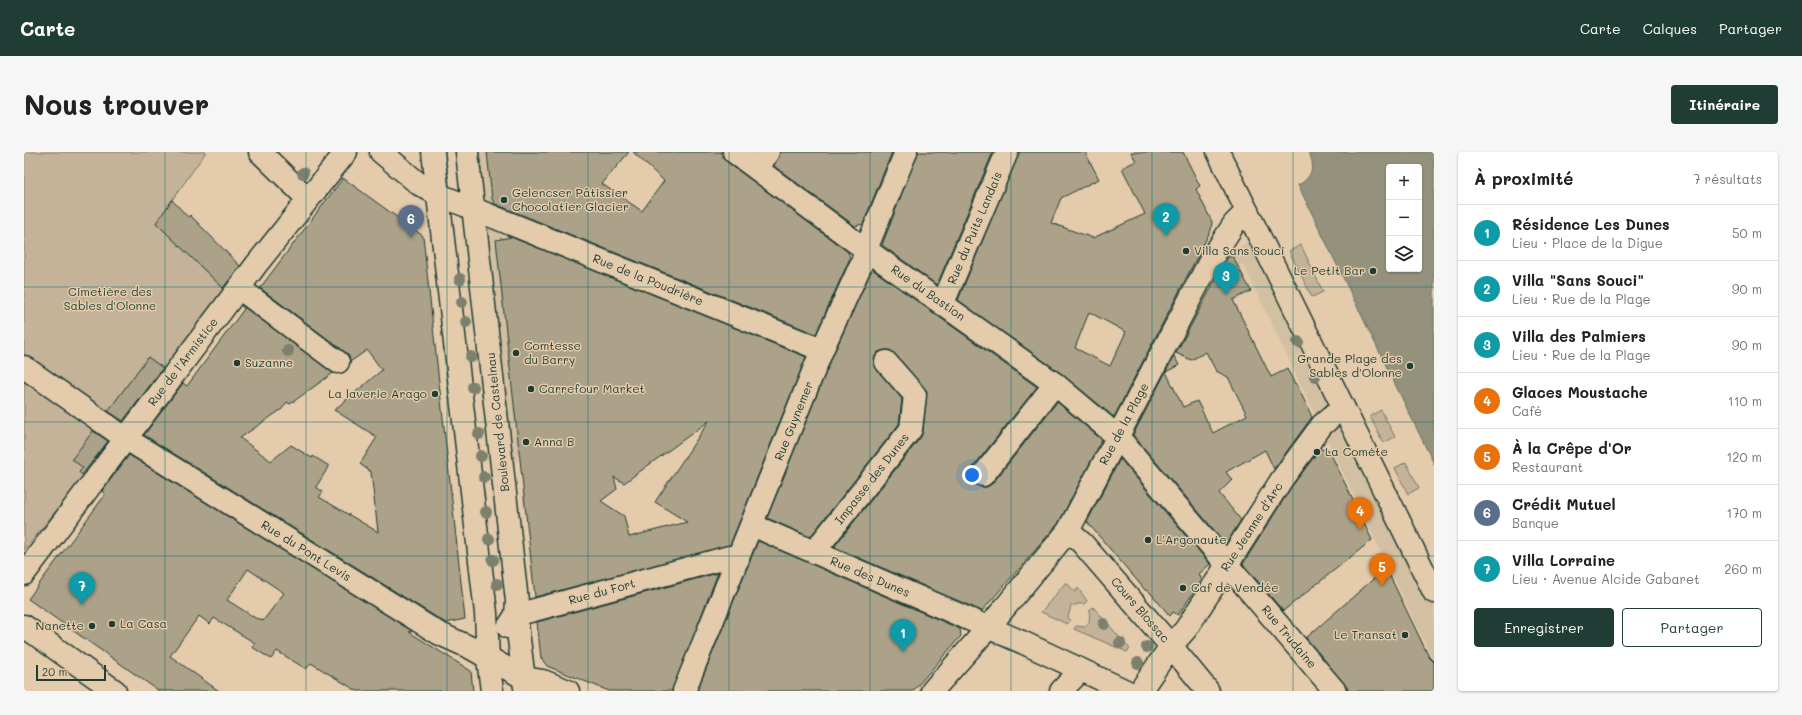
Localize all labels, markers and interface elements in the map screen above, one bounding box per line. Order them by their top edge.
text: Carte [20,16,75,41]
text: Carte [1580,19,1621,38]
text: Calques [1643,19,1697,38]
text: Partager [1719,19,1782,38]
button: Itinéraire [1671,85,1778,124]
text: Nous trouver [24,86,209,122]
map controls [1386,164,1422,272]
button: + [1386,164,1422,200]
text: À proximité [1474,167,1573,189]
street label: Rue du Puits Landais [943,169,1005,286]
text: 7 résultats [1693,170,1762,187]
place label: Gelencser Pâtissier Chocolatier Glacier [512,184,629,214]
marker: Gelencser Pâtissier Chocolatier Glacier [499,195,509,205]
button: − [1386,200,1422,236]
pin: 2 [1153,203,1179,236]
pin: 6 [398,205,424,238]
text: Résidence Les Dunes [1512,214,1670,234]
text: 1 [1484,224,1490,241]
text: 50 m [1732,224,1762,241]
text: Lieu · Place de la Digue [1512,234,1663,251]
button: layers [1386,236,1422,272]
place label: Villa Sans Souci [1194,242,1284,258]
marker: Villa Sans Souci [1181,246,1191,256]
street label: Rue de la Poudrière [591,250,706,309]
street label: Rue du Bastion [888,261,969,324]
pin: 3 [1213,262,1239,295]
place label: Le Petit Bar [1294,262,1365,278]
marker: Le Petit Bar [1368,266,1378,276]
text: Villa "Sans Souci" [1512,270,1644,290]
text: 2 [1483,280,1491,297]
text: 90 m [1732,280,1762,297]
park label: Cimetière des Sables d'Olonne [64,283,156,313]
text: Lieu · Rue de la Plage [1512,290,1650,307]
street label: Rue de l'Armistice [144,314,221,409]
text: Villa des Palmiers [1512,326,1646,346]
text: 3 [1483,336,1491,353]
text: 90 m [1732,336,1762,353]
place label: Comtesse du Barry [524,337,581,367]
text: Lieu · Rue de la Plage [1512,346,1650,363]
marker: Comtesse du Barry [511,348,521,358]
place label: Grande Plage des Sables d'Olonne [1297,350,1402,380]
street label: Boulevard de Castelnau [482,352,512,493]
place label: Suzanne [245,354,293,370]
marker: Suzanne [232,358,242,368]
marker: Grande Plage des Sables d'Olonne [1405,361,1415,371]
street label: Rue Guynemer [770,379,816,463]
place label: Carrefour Market [539,380,645,396]
street label: Rue de la Plage [1095,380,1152,467]
text: Glaces Moustache [1512,382,1648,402]
marker: Carrefour Market [526,384,536,394]
place label: La laverie Arago [328,385,427,401]
marker: La laverie Arago [430,389,440,399]
text: 4 [1483,392,1491,409]
text: 110 m [1728,392,1762,409]
text: Café [1512,402,1542,419]
street label: Impasse des Dunes [830,429,912,527]
place label: Anna B [534,433,574,449]
marker: Anna B [521,437,531,447]
text: À la Crêpe d'Or [1512,438,1632,458]
place label: La Comète [1325,443,1388,459]
marker: La Comète [1312,447,1322,457]
text: 5 [1483,448,1491,465]
text: 120 m [1726,448,1762,465]
text: Restaurant [1512,458,1583,475]
your location [962,465,982,485]
street label: Rue Jeanne d'Arc [1216,479,1286,574]
text: Crédit Mutuel [1512,494,1616,514]
pin: 4 [1347,497,1373,530]
text: 6 [1483,504,1491,521]
text: 170 m [1726,504,1762,521]
text: Banque [1512,514,1559,531]
street label: Rue du Pont Levis [258,516,355,584]
place label: L'Argonaute [1156,531,1227,547]
marker: L'Argonaute [1143,535,1153,545]
text: Villa Lorraine [1512,550,1615,570]
street label: Rue des Dunes [828,552,913,600]
pin: 5 [1369,553,1395,586]
text: 7 [1483,560,1491,577]
text: 260 m [1724,560,1762,577]
text: Lieu · Avenue Alcide Gabaret [1512,570,1700,587]
pin: 7 [69,572,95,605]
street label: Cours Blossac [1108,573,1174,645]
street label: Rue du Fort [567,574,637,608]
place label: Caf de Vendée [1191,579,1279,595]
marker: Caf de Vendée [1178,583,1188,593]
street label: Rue Trudaine [1259,601,1321,671]
button: Enregistrer [1474,608,1614,647]
button: Partager [1622,608,1762,647]
place label: La Casa [120,615,167,631]
place label: Nanette [36,617,84,633]
marker: La Casa [107,619,117,629]
pin: 1 [890,619,916,652]
marker: Nanette [87,621,97,631]
place label: Le Transat [1334,626,1397,642]
marker: Le Transat [1400,630,1410,640]
scale bar [36,663,106,682]
text: 20 m [42,664,67,679]

